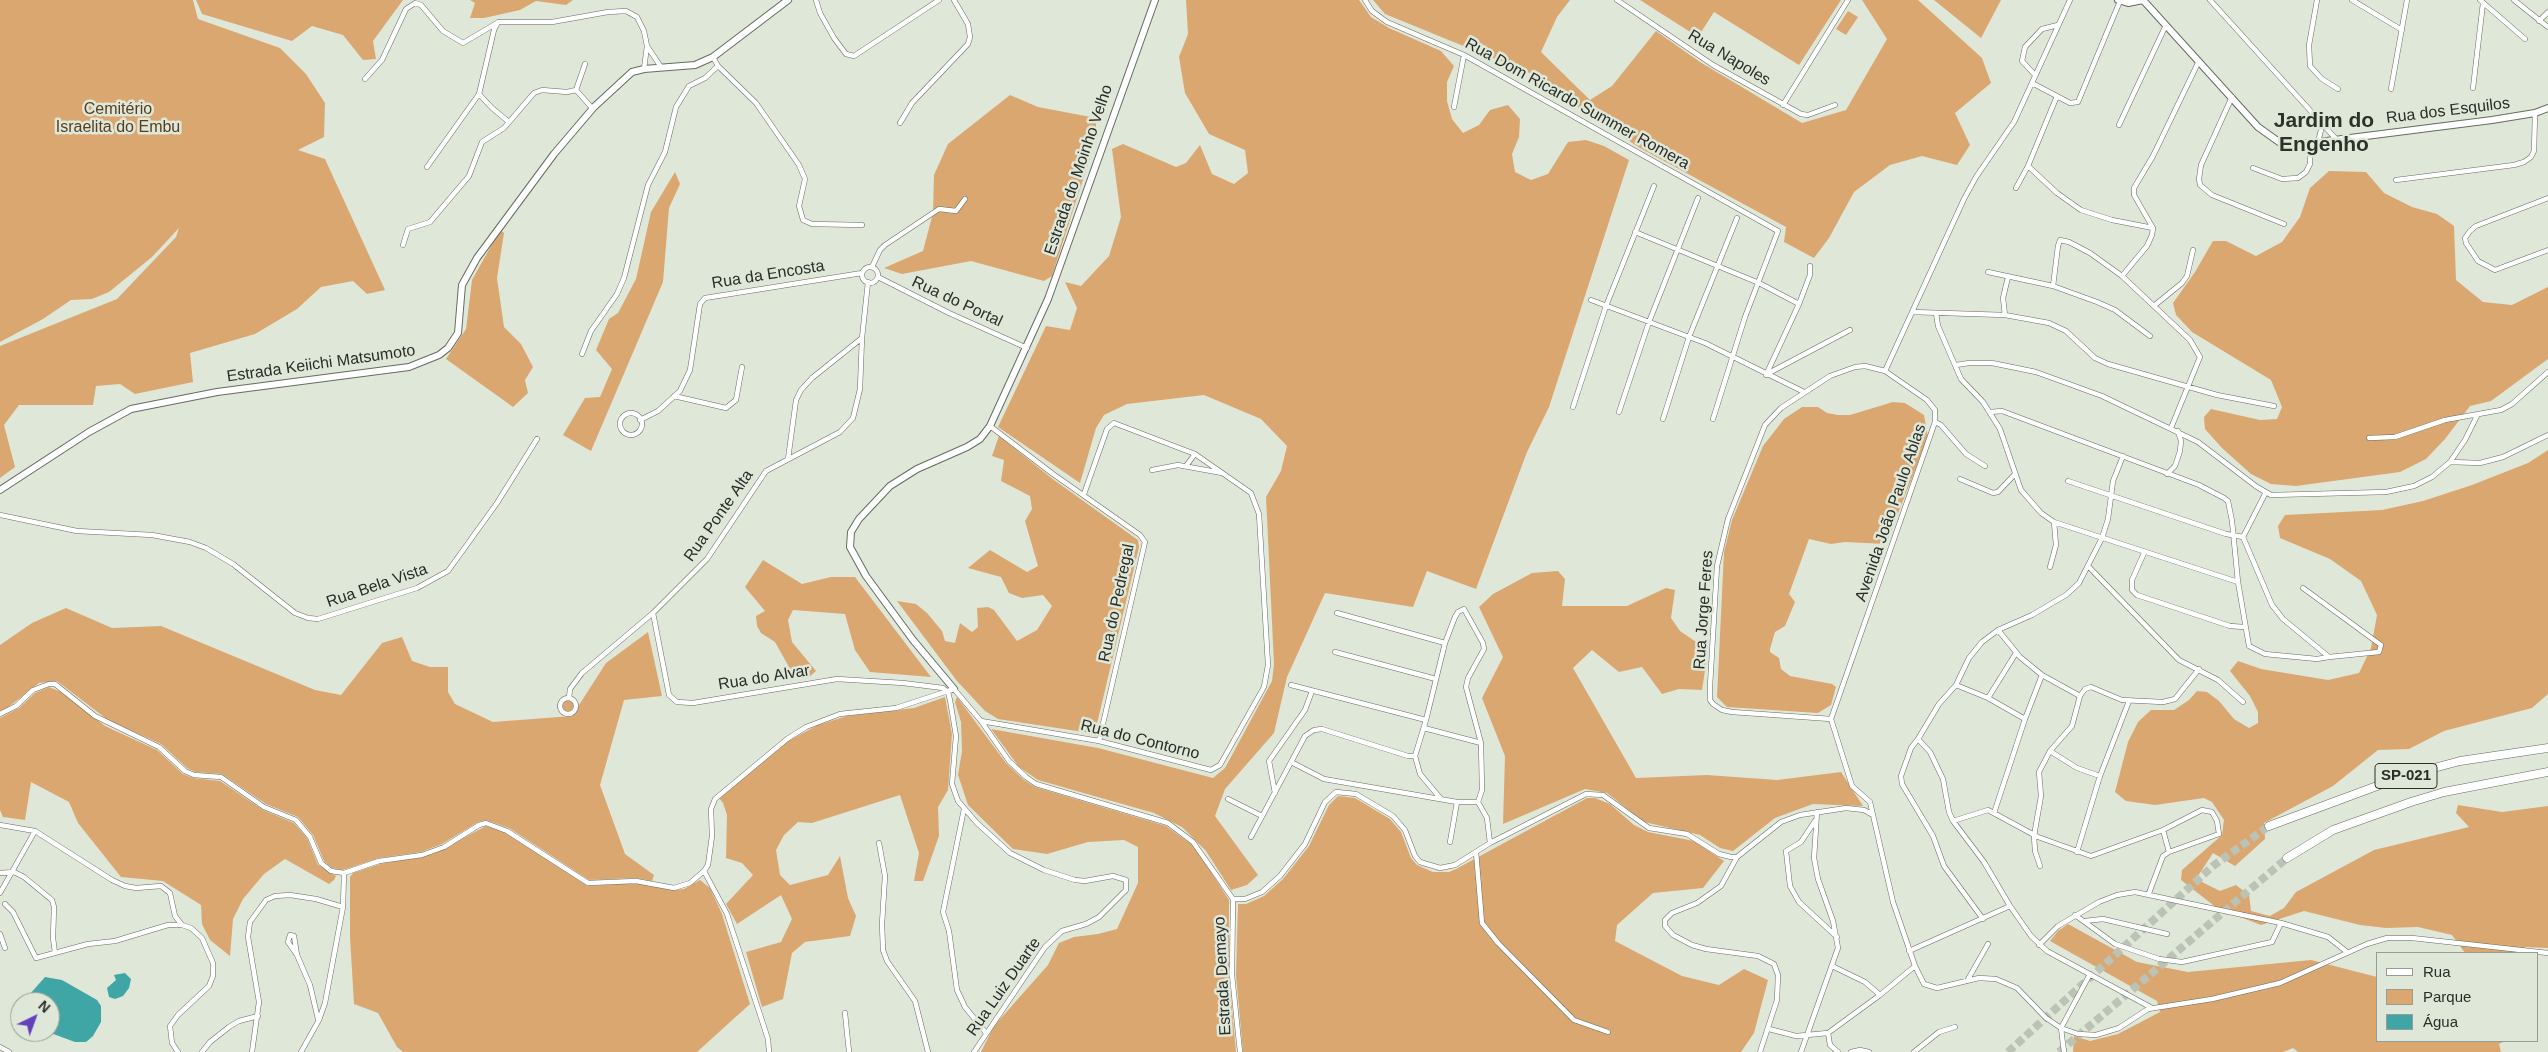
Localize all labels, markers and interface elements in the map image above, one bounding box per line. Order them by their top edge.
street label: Rua Napoles [1684,26,1774,90]
street label: Rua Dom Ricardo Summer Romera [1462,34,1692,174]
street label: Estrada do Moinho Velho [1041,82,1117,258]
street label: Rua dos Esquilos [2385,94,2511,128]
park label: Cemitério Israelita do Embu [56,100,180,138]
district label: Jardim do Engenho [2274,108,2374,158]
street label: Rua da Encosta [710,257,826,293]
street label: Rua do Portal [909,273,1005,331]
street label: Estrada Keiichi Matsumoto [225,341,417,387]
street label: Avenida João Paulo Ablas [1852,422,1930,604]
street label: Rua Ponte Alta [680,466,758,566]
street label: Rua do Pedregal [1095,542,1139,664]
street label: Rua Jorge Feres [1690,550,1718,670]
street label: Rua Bela Vista [324,560,430,612]
street label: Rua do Alvar [717,661,811,695]
street label: Rua do Contorno [1079,716,1201,764]
road number: SP-021 [2375,764,2437,788]
street label: Estrada Demayo [1210,916,1236,1036]
street label: Rua Luiz Duarte [963,934,1045,1040]
legend [2376,952,2538,1042]
text: Rua [2423,963,2451,980]
text: Parque [2423,988,2471,1005]
north arrow [10,992,60,1042]
text: N [35,997,53,1016]
text: Água [2423,1013,2458,1030]

